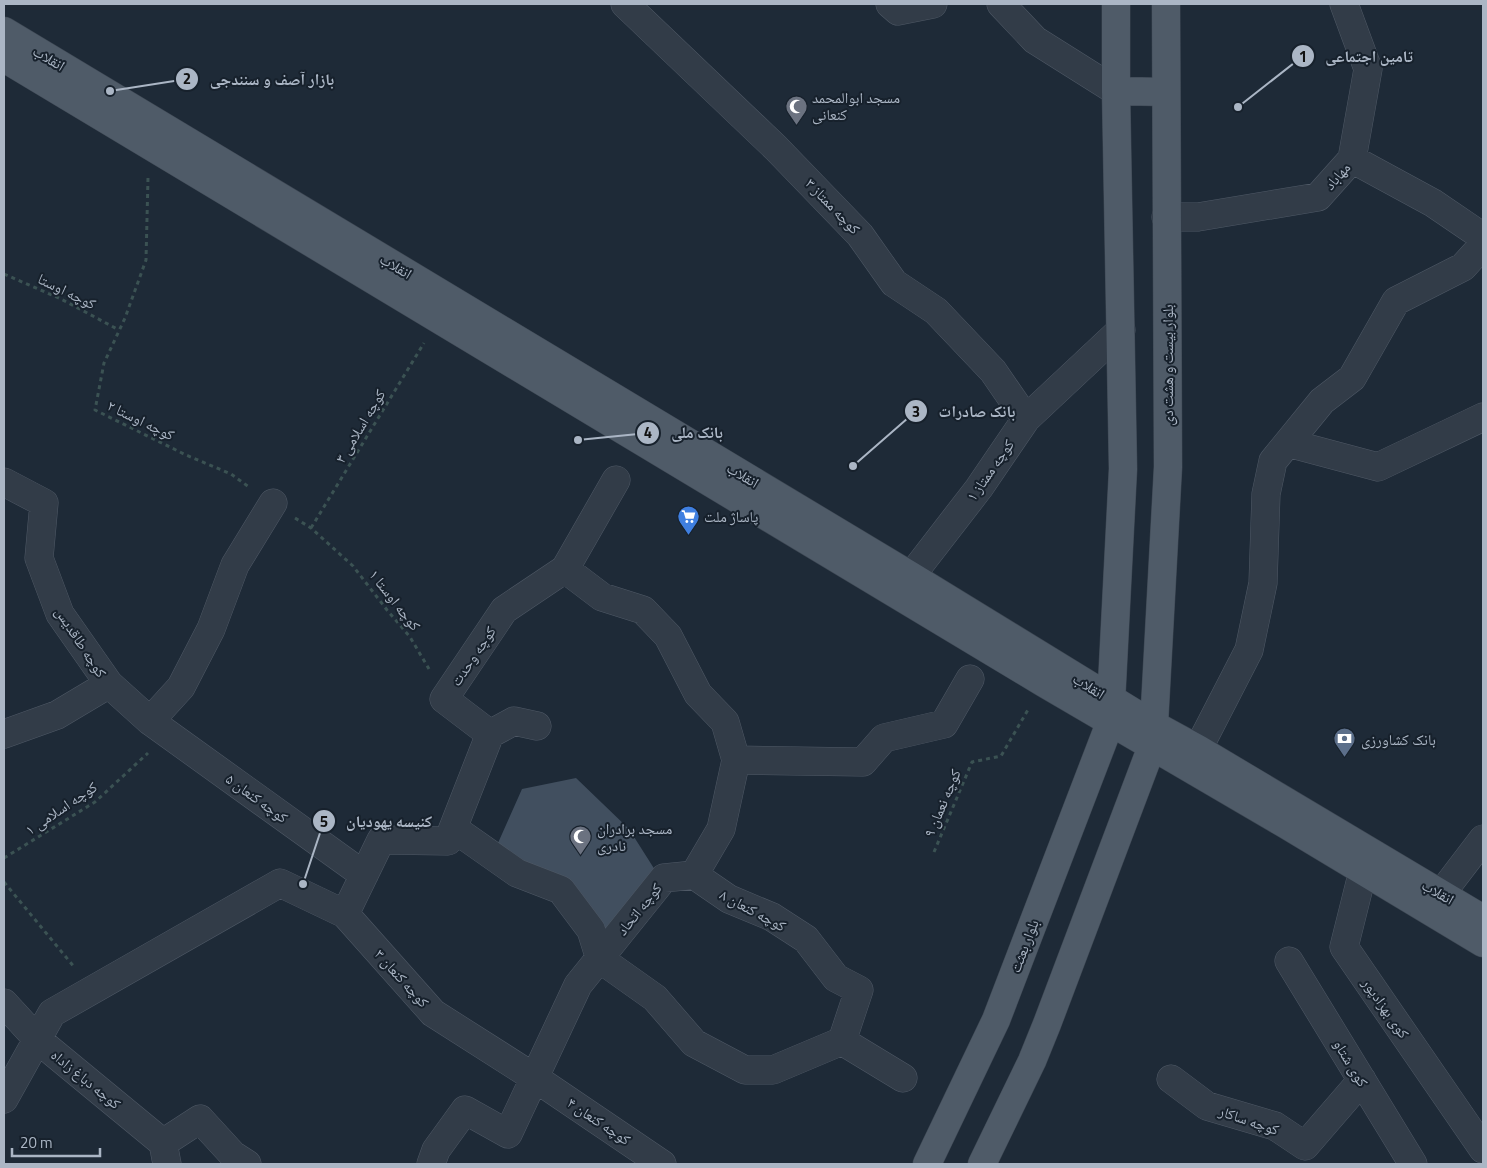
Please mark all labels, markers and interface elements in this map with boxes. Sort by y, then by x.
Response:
street label: انقلاب [28,39,70,77]
callout: تامین اجتماعی [1291,41,1423,72]
text: تامین اجتماعی [1325,44,1414,68]
text: 1 [1299,45,1307,68]
callout: بازار آصف و سنندجی [175,64,344,95]
text: 2 [183,67,191,90]
text: بازار آصف و سنندجی [210,67,334,91]
place label: مسجد ابوالمحمد کنعانی [812,86,900,126]
mosque icon: مسجد ابوالمحمد کنعانی [784,94,808,125]
street label: مهاباد [1318,157,1356,195]
street label: کوچه ممتاز ۳ [800,172,866,240]
street label: انقلاب [375,247,417,285]
street label: کوچه اوستا [34,267,100,315]
street label: بلوار بیست و هشت دی [1156,304,1179,426]
street label: کوچه اسلامی ۳ [329,385,391,467]
street label: کوچه اوستا ۲ [103,394,179,446]
callout: بانک صادرات [904,396,1026,427]
text: بانک صادرات [939,399,1015,423]
text: 3 [912,400,920,423]
callout: بانک ملی [636,417,733,448]
text: بانک ملی [671,420,723,444]
text: 4 [644,421,652,444]
street label: کوچه ممتاز ۱ [960,434,1020,506]
street label: انقلاب [722,456,764,494]
supermarket icon: پاساژ ملت [676,504,700,535]
place label: پاساژ ملت [704,505,758,528]
street label: کوچه اوستا ۱ [364,564,426,636]
street label: کوچه طاقدیس [49,602,113,682]
street label: کوچه وحدت [444,621,502,691]
street label: انقلاب [1068,667,1110,705]
bank icon: بانک کشاورزی [1333,727,1357,758]
place label: بانک کشاورزی [1361,728,1436,751]
street label: کوچه نعمان ۹ [917,765,967,841]
street label: کوچه کنعان ۵ [221,767,293,829]
street label: کوچه اسلامی ۱ [20,775,102,841]
callout: کنیسه یهودیان [311,806,442,837]
text: کنیسه یهودیان [346,809,432,833]
text: 5 [320,810,328,833]
place label: مسجد برادران نادری [597,817,672,857]
mosque icon: مسجد برادران نادری [569,825,593,856]
street label: انقلاب [1417,873,1459,911]
street label: کوچه اتحاد [611,878,667,940]
street label: کوچه کنعان ۸ [716,883,790,937]
street label: بلوار بعثت [1003,916,1045,976]
street label: کوچه کنعان ۳ [369,943,435,1013]
street label: کوی بهزادپور [1356,972,1415,1043]
street label: کوی شتاو [1328,1035,1374,1091]
street label: کوچه دباغ زاداه [46,1043,126,1115]
street label: کوچه کنعان ۴ [563,1091,635,1151]
street label: کوچه ساکار [1215,1099,1282,1141]
scale bar [12,1126,100,1158]
text: 20 m [20,1131,53,1154]

